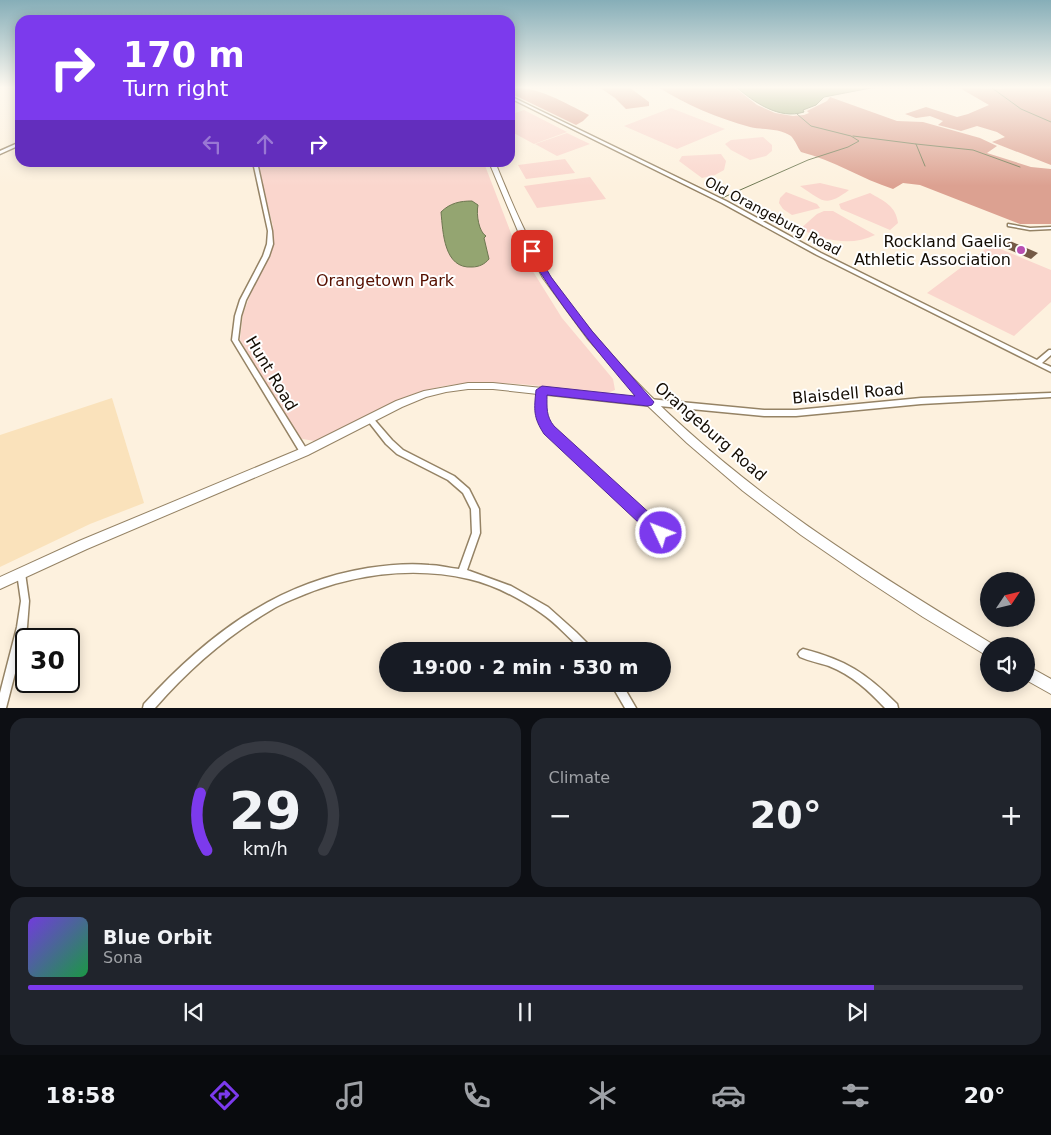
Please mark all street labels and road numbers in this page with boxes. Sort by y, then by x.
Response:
street label: Old Orangeburg Road [702,173,844,259]
street label: Hunt Road [242,332,301,414]
street label: Orangeburg Road [651,378,770,485]
street label: Blaisdell Road [791,379,905,408]

